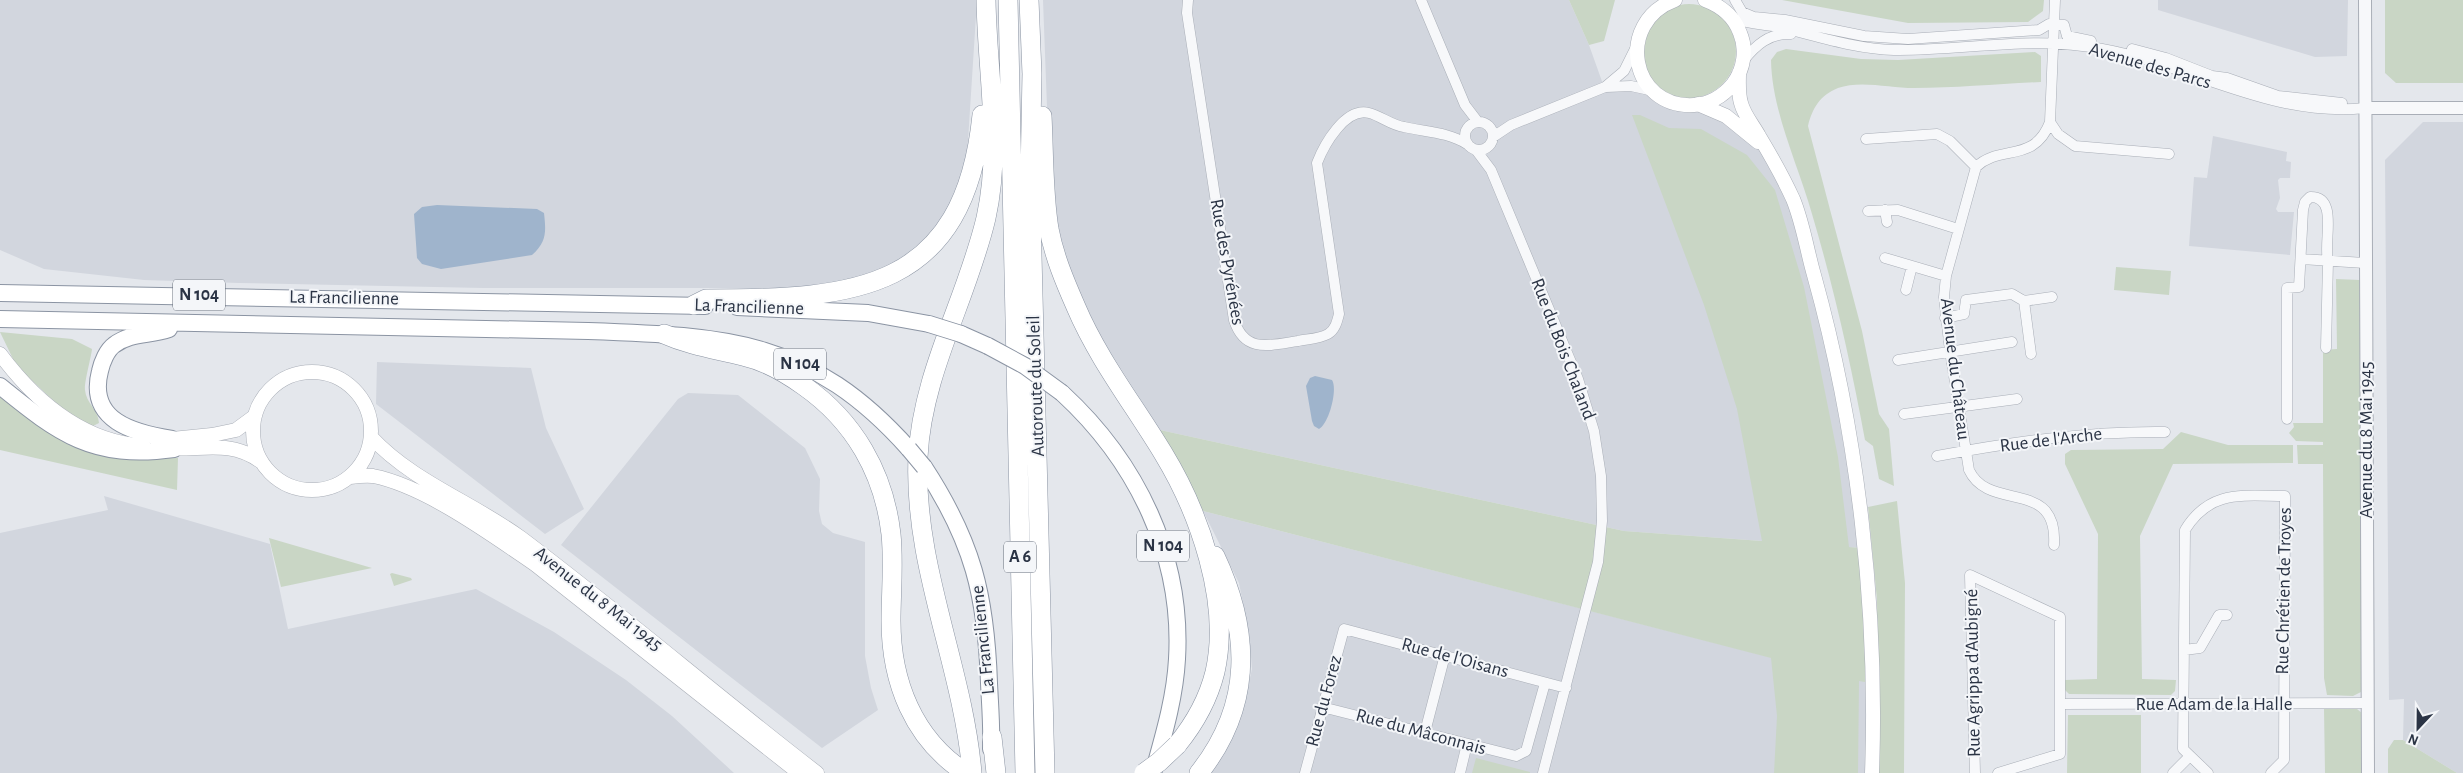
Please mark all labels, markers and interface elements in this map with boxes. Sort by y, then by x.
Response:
street label: Avenue des Parcs [2087,40,2213,92]
street label: Rue des Pyrénées [1207,197,1247,327]
street label: Rue du Bois Chaland [1527,276,1599,423]
road number: N 104 [173,280,225,310]
street label: La Francilienne [289,288,399,308]
street label: La Francilienne [694,296,804,318]
street label: Avenue du Château [1937,297,1973,441]
street label: Autoroute du Soleil [1024,315,1048,457]
road number: N 104 [774,348,826,379]
street label: Avenue du 8 Mai 1945 [2357,361,2376,519]
street label: Rue de l'Arche [1999,424,2103,456]
street label: Rue Chrétien de Troyes [2273,507,2295,675]
road number: N 104 [1137,530,1189,562]
road number: A 6 [1004,542,1036,572]
street label: Avenue du 8 Mai 1945 [530,543,666,655]
street label: La Francilienne [968,584,998,696]
street label: Rue Agrippa d'Aubigné [1962,589,1984,757]
street label: Rue de l'Oisans [1399,635,1511,681]
street label: Rue du Forez [1303,653,1345,749]
street label: Rue Adam de la Halle [2135,695,2293,714]
north arrow [2393,703,2443,753]
street label: Rue du Mâconnais [1354,705,1488,759]
text: N [2406,731,2421,747]

